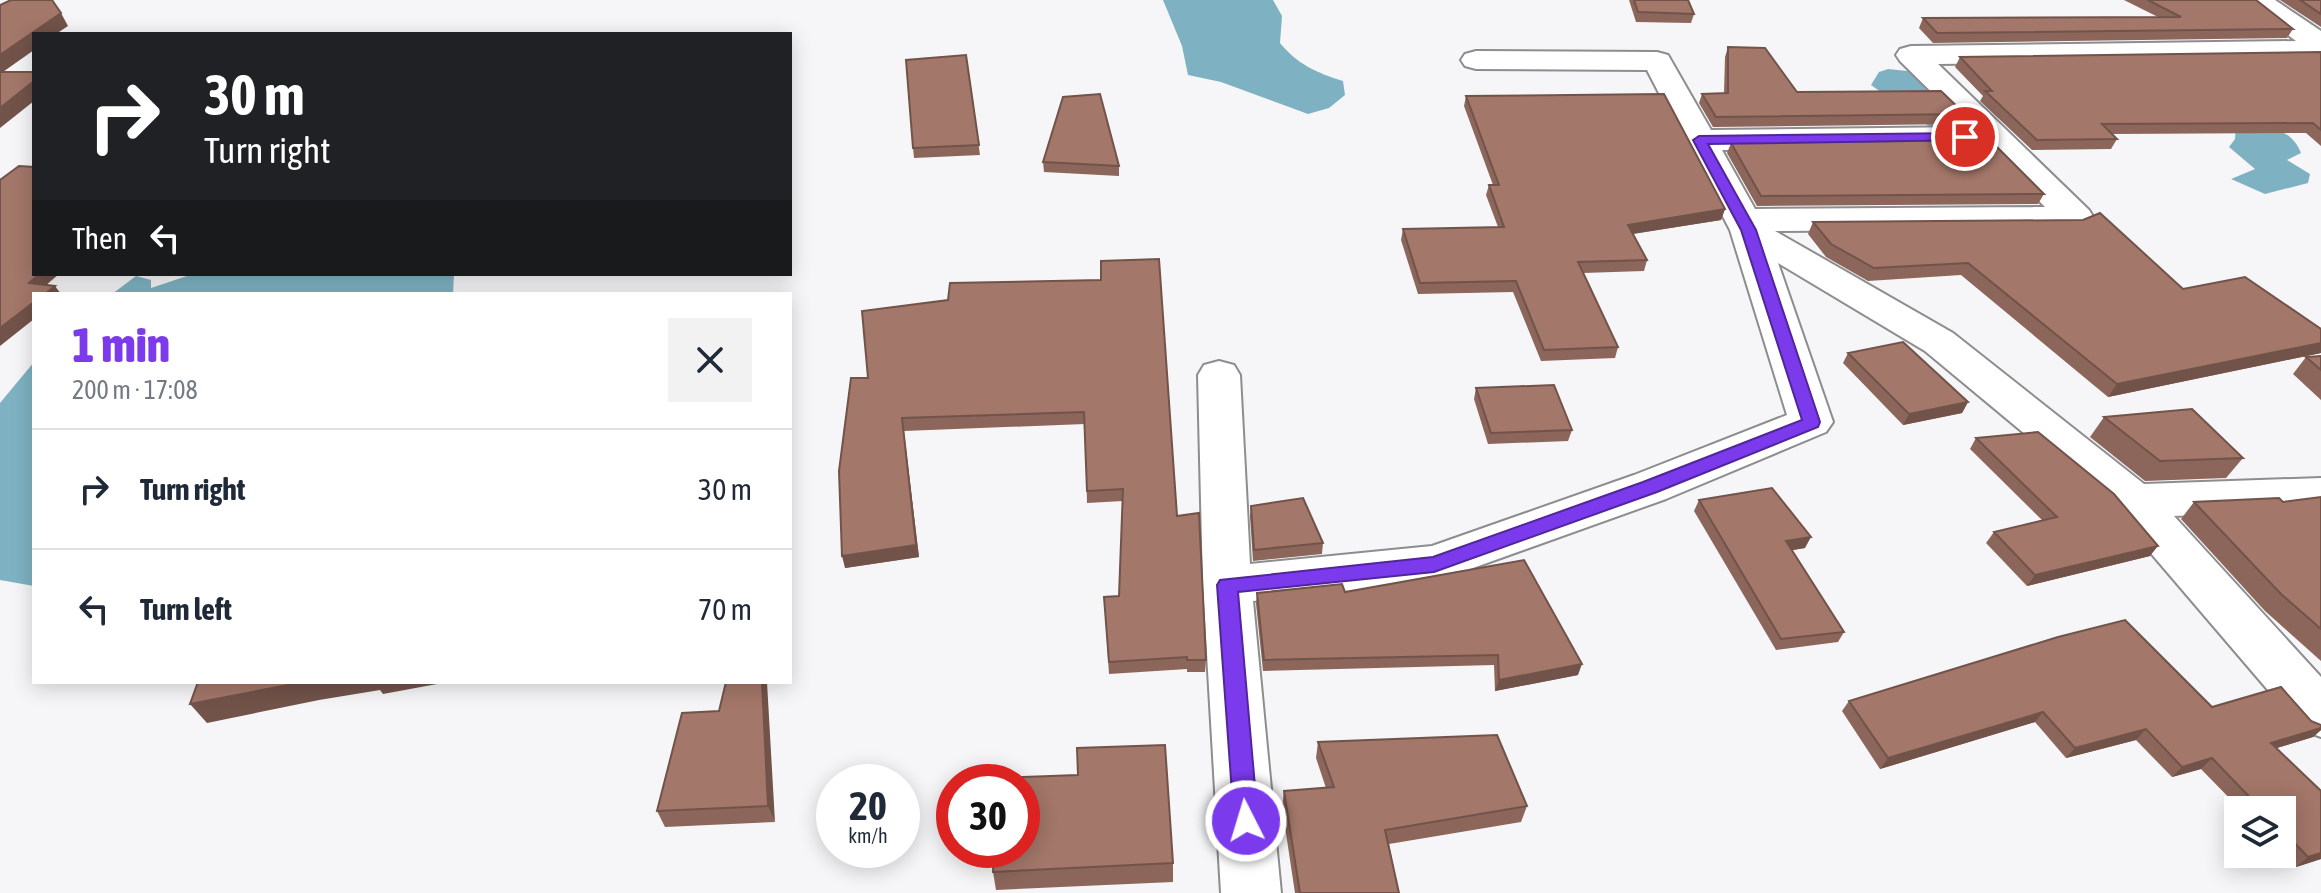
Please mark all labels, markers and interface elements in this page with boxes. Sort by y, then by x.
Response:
text: 30 m [204,63,305,127]
icon: right [72,64,176,168]
pin [1931,103,1999,171]
icon: arrive [1943,115,1987,159]
text: Turn right [204,129,331,171]
icon: left [143,216,187,260]
text: Then [72,221,127,255]
text: 1 min [72,317,170,372]
button: close [668,318,752,402]
text: 200 m · 17:08 [72,375,198,405]
icon: right [72,467,116,511]
text: Turn right [140,472,246,506]
text: 30 m [698,472,752,506]
icon: left [72,587,116,631]
text: Turn left [140,592,232,626]
text: 70 m [698,592,752,626]
speed limit sign: 30 [936,764,1040,868]
position arrow [1204,779,1288,863]
text: 20 [849,783,887,828]
map controls [2224,796,2296,868]
button: layers [2224,796,2296,868]
text: km/h [848,824,888,847]

